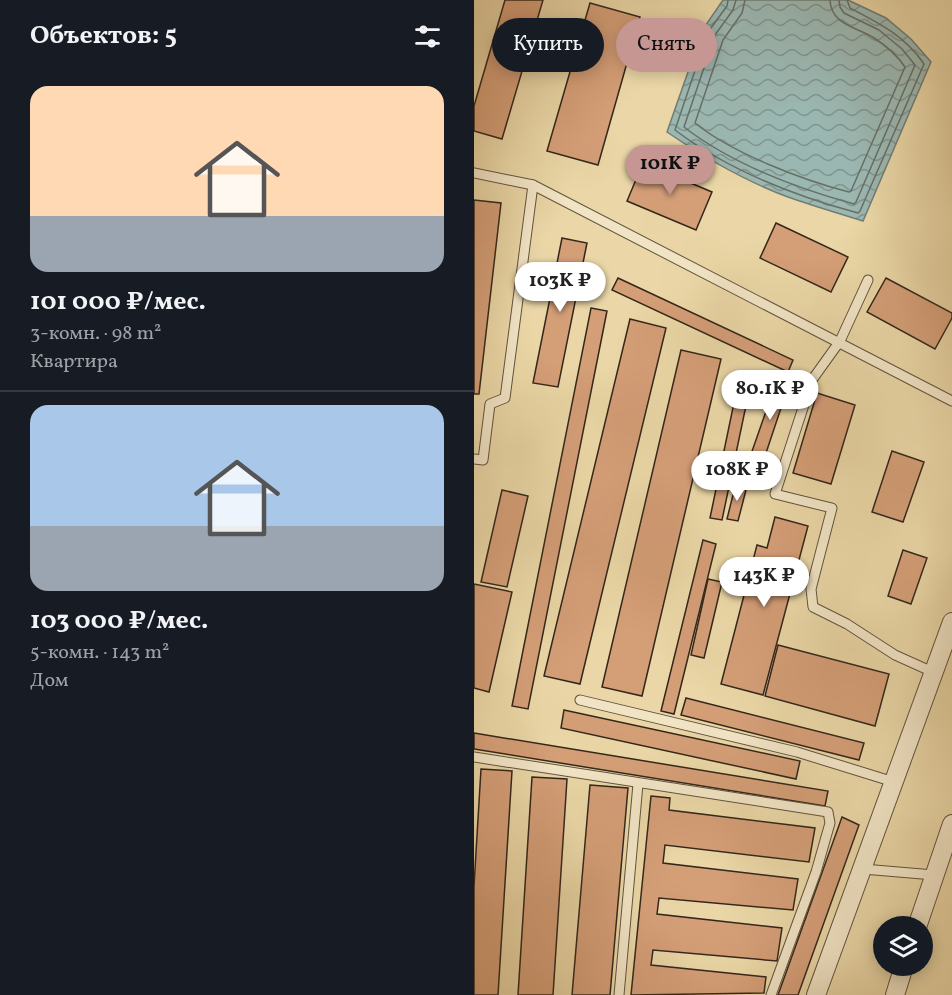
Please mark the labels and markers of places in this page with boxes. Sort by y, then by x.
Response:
pin: 101K ₽ [621,145,719,196]
pin: 103K ₽ [511,262,609,313]
pin: 80.1K ₽ [715,370,825,421]
pin: 108K ₽ [688,451,786,502]
pin: 143K ₽ [715,557,813,608]

